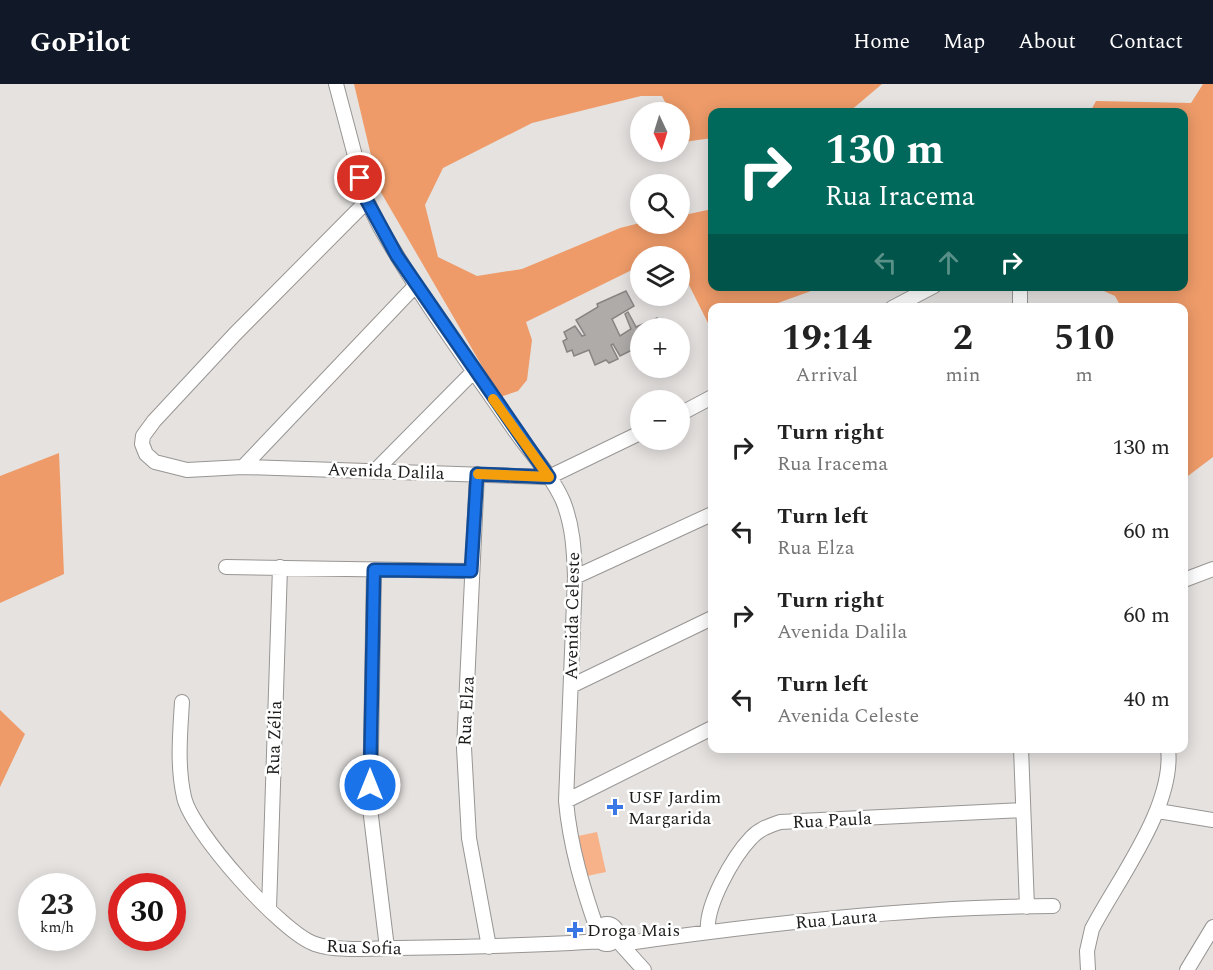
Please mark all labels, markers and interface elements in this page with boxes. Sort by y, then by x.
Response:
text: GoPilot [30,21,131,64]
text: Home [853,26,910,58]
text: Map [943,26,985,58]
text: About [1018,26,1076,58]
text: Contact [1109,26,1183,58]
north arrow [630,102,690,162]
map controls [630,102,690,450]
text: 130 m [825,119,944,182]
icon: right [726,132,804,210]
pin [334,152,385,203]
icon: arrive [343,161,376,194]
button: search [630,174,690,234]
text: Rua Iracema [825,176,975,218]
button: layers [630,246,690,306]
icon: left [869,246,902,279]
icon: ahead [932,246,965,279]
icon: right [995,246,1028,279]
text: 19:14 [781,311,872,366]
text: 2 [953,311,973,366]
text: 510 [1054,311,1114,366]
button: + [630,318,690,378]
text: Arrival [796,360,858,390]
text: min [945,360,980,390]
text: m [1076,360,1093,390]
button: − [630,390,690,450]
text: Turn right [777,416,884,449]
icon: right [726,431,759,464]
text: 130 m [1113,431,1170,464]
text: Rua Iracema [777,449,888,479]
street label: Avenida Dalila [327,456,445,487]
text: Turn left [777,500,869,533]
icon: left [726,515,759,548]
text: 60 m [1124,515,1170,548]
text: Rua Elza [777,533,855,563]
street label: Avenida Celeste [558,552,587,680]
text: Turn right [777,584,884,617]
icon: right [726,599,759,632]
text: 60 m [1124,599,1170,632]
text: Avenida Dalila [777,617,907,647]
text: Turn left [777,668,869,701]
street label: Rua Elza [451,675,482,747]
icon: left [726,683,759,716]
text: 40 m [1124,683,1170,716]
street label: Rua Zélia [260,700,289,776]
text: Avenida Celeste [777,701,919,731]
position arrow [338,753,402,817]
place label: USF Jardim Margarida [628,784,721,832]
marker: USF Jardim Margarida [606,798,624,816]
street label: Rua Paula [792,805,873,836]
speed limit sign: 30 [108,873,186,951]
text: 23 [40,882,74,928]
street label: Rua Laura [794,902,878,937]
text: km/h [40,916,74,939]
place label: Droga Mais [587,917,680,944]
marker: Droga Mais [568,923,582,937]
street label: Rua Sofia [326,933,402,962]

